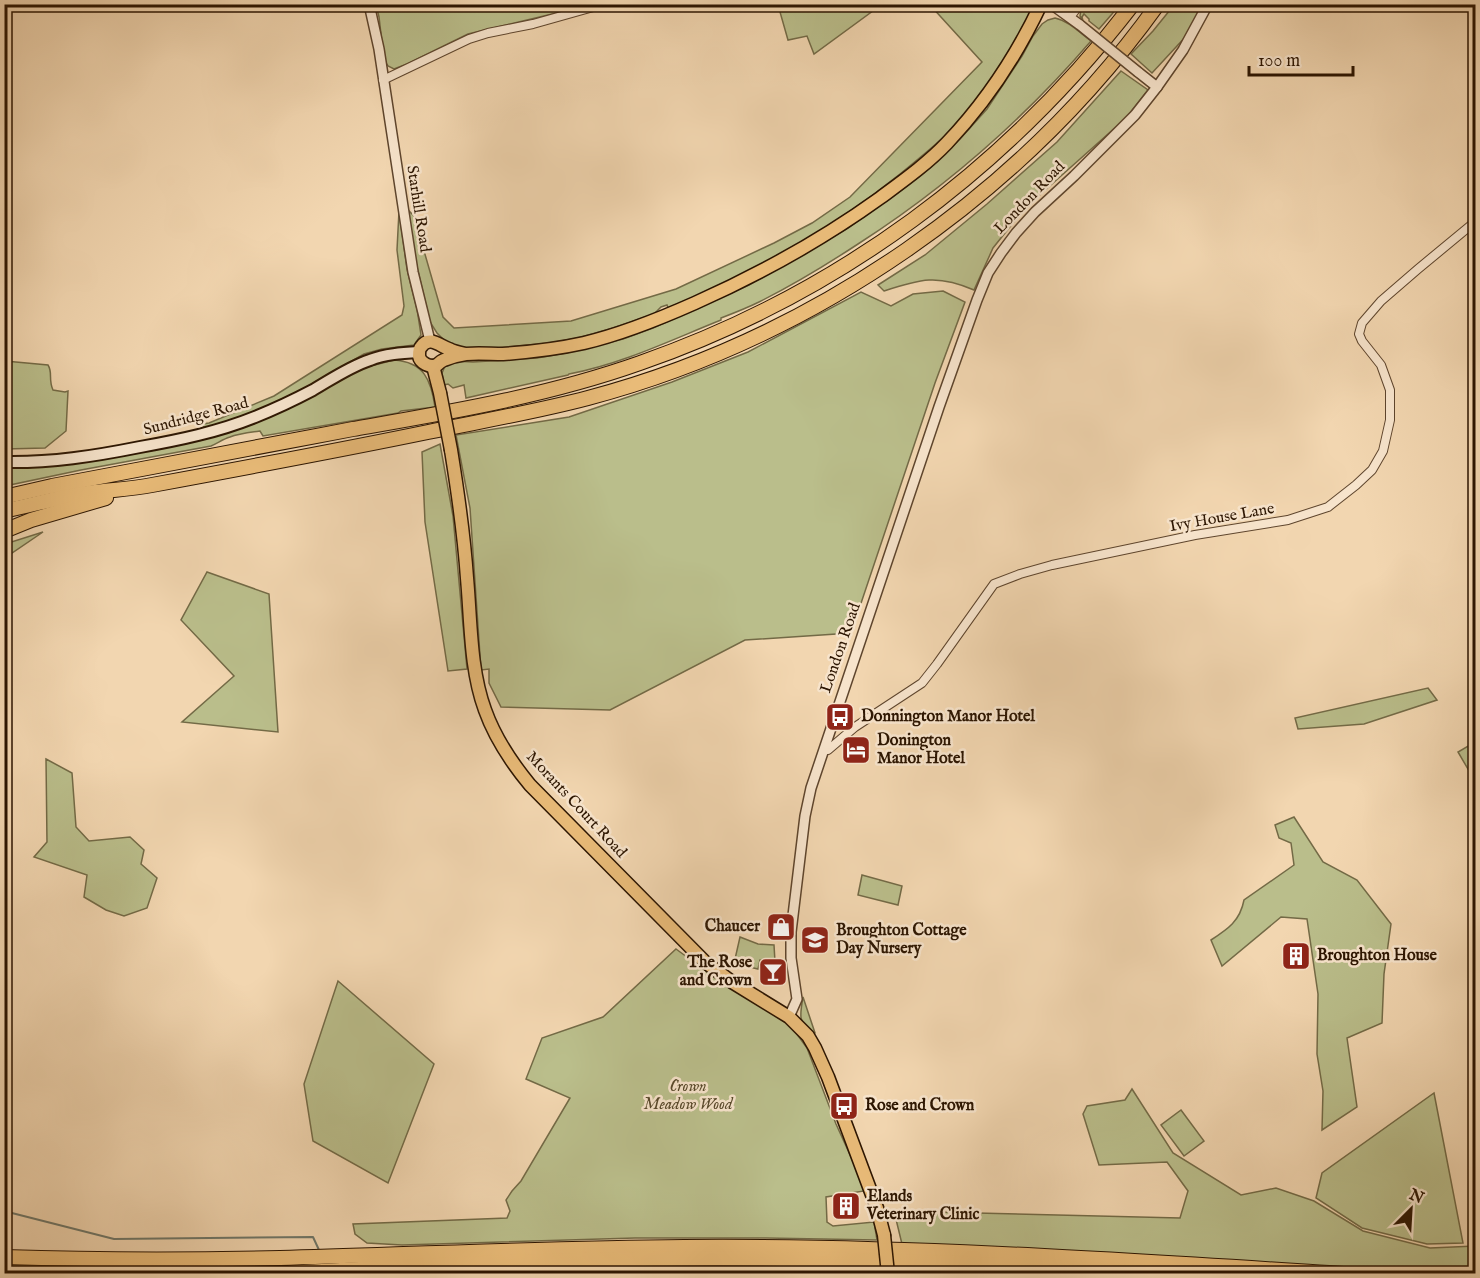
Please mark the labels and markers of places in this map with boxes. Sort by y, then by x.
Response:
bus stop icon: Donnington Manor Hotel [824,701,856,733]
place label: Donnington Manor Hotel [861,707,1035,727]
place label: Donington Manor Hotel [877,731,965,769]
hotel icon: Donington Manor Hotel [840,734,872,766]
shop icon: Chaucer [765,911,797,943]
place label: Chaucer [705,917,760,937]
place label: Broughton Cottage Day Nursery [836,921,967,959]
school or university icon: Broughton Cottage Day Nursery [799,924,831,956]
building icon: Broughton House [1280,940,1312,972]
place label: Broughton House [1317,946,1437,966]
place label: The Rose and Crown [680,953,753,991]
bar icon: The Rose and Crown [757,956,789,988]
bus stop icon: Rose and Crown [828,1090,860,1122]
place label: Rose and Crown [865,1096,975,1116]
place label: Elands Veterinary Clinic [866,1187,980,1225]
building icon: Elands Veterinary Clinic [830,1190,862,1222]

